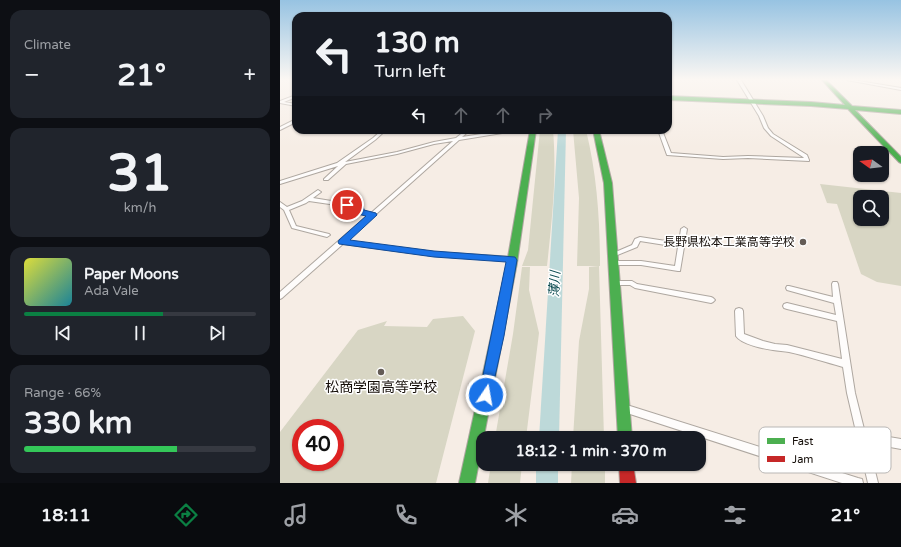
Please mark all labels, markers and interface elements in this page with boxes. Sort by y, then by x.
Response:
text: 130 m [374,26,460,60]
icon: left [308,28,360,80]
text: Climate [24,37,71,53]
text: 21° [117,57,166,94]
text: Turn left [374,60,446,82]
text: − [24,62,40,88]
text: + [244,62,256,88]
icon: left [408,104,430,126]
icon: ahead [450,104,472,126]
icon: ahead [492,104,514,126]
icon: right [534,104,556,126]
text: 31 [107,142,173,205]
north arrow [853,146,889,182]
map controls [853,146,889,226]
pin [330,188,364,222]
button: search [853,190,889,226]
icon: arrive [336,194,358,216]
text: km/h [124,200,156,216]
place label: 長野県松本工業高等学校 [663,235,795,249]
marker: 長野県松本工業高等学校 [798,237,808,247]
text: Paper Moons [84,265,179,283]
water label: 薄川 [546,269,564,297]
text: Ada Vale [84,283,139,299]
icon: previous [52,322,74,344]
icon: pause [129,322,151,344]
icon: next [206,322,228,344]
marker: 松商学園高等学校 [376,367,386,377]
position arrow [465,374,507,416]
place label: 松商学園高等学校 [325,379,437,396]
text: Range · 66% [24,385,101,401]
text: 330 km [24,405,132,442]
speed limit sign: 40 [292,419,344,471]
legend [759,427,891,473]
text: Fast [792,435,813,448]
text: 18:12 · 1 min · 370 m [516,442,666,460]
text: Jam [792,453,813,466]
icon: directions [172,501,200,529]
icon: music [282,501,310,529]
icon: phone [392,501,420,529]
icon: climate [502,501,530,529]
icon: car [611,501,639,529]
icon: filters [721,501,749,529]
text: 18:11 [41,504,91,526]
text: 21° [831,504,860,526]

